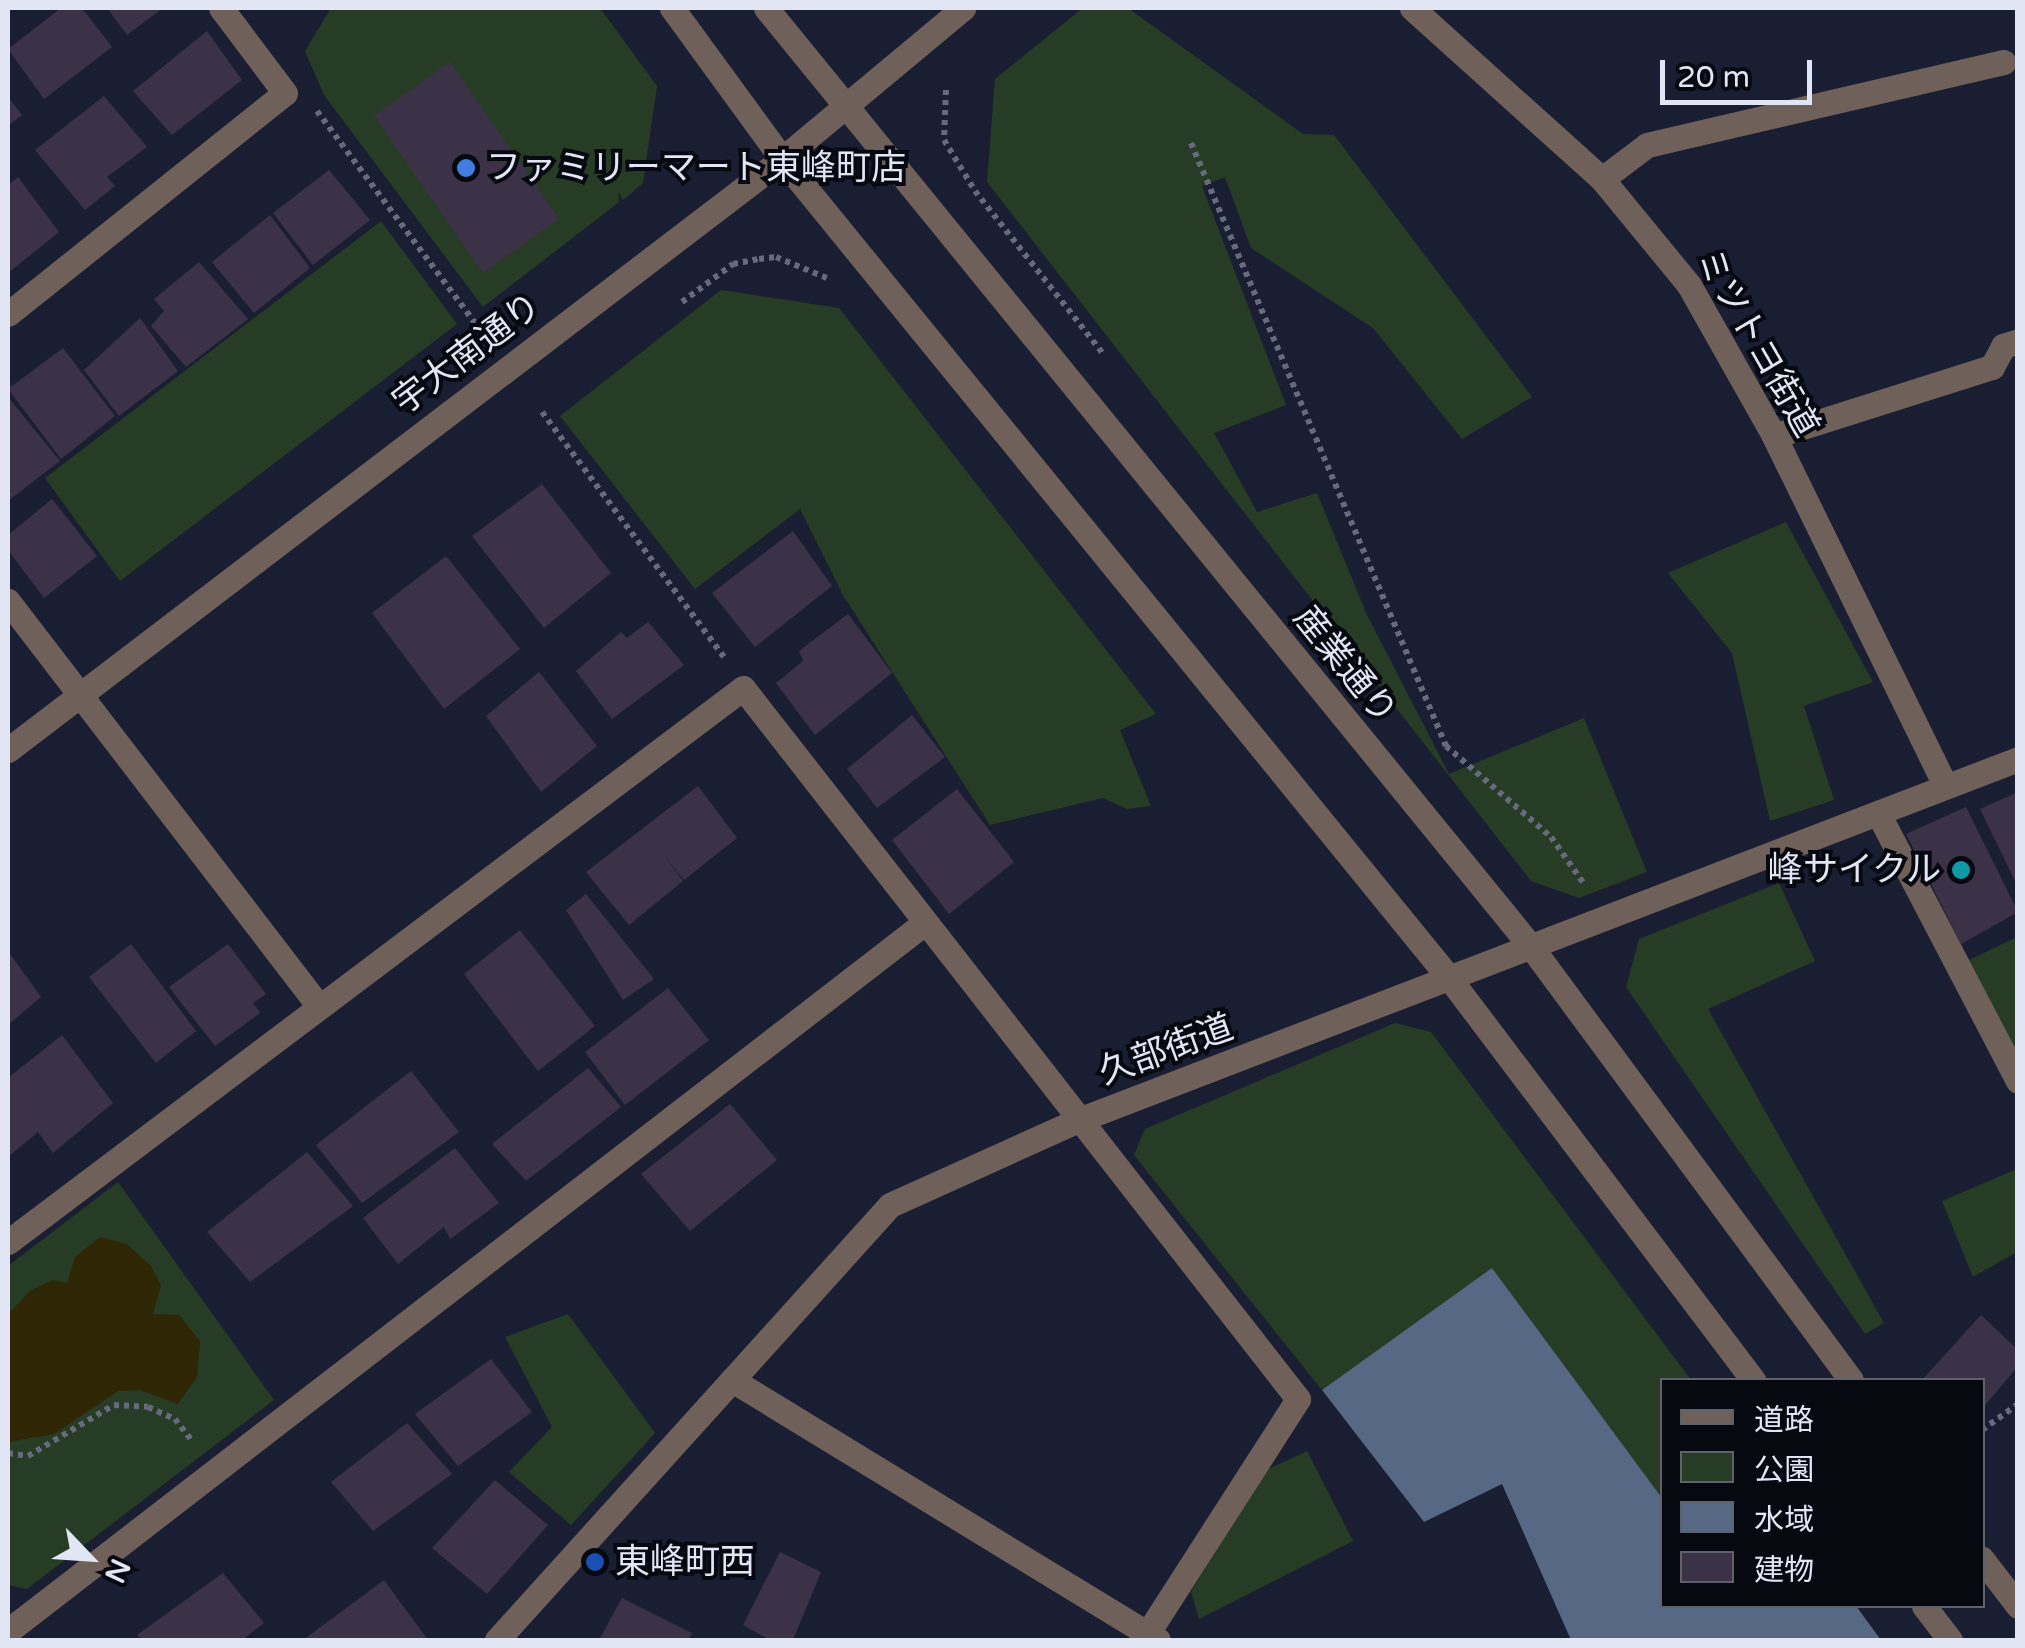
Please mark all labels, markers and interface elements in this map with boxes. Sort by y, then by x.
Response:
scale bar [1665,40,1818,102]
text: 20 m [1677,59,1750,96]
place label: ファミリーマート東峰町店 [486,147,906,189]
marker: ファミリーマート東峰町店 [455,157,477,179]
street label: ミツトヨ街道 [1686,242,1828,444]
street label: 宇大南通り [384,285,550,423]
street label: 産業通り [1285,597,1405,733]
place label: 峰サイクル [1766,849,1941,891]
marker: 峰サイクル [1950,859,1972,881]
street label: 久部街道 [1093,1006,1239,1094]
legend [1660,1378,1985,1608]
text: 道路 [1754,1402,1814,1439]
text: 公園 [1754,1452,1814,1489]
text: 水域 [1754,1502,1814,1539]
north arrow [40,1508,140,1608]
place label: 東峰町西 [615,1541,755,1583]
marker: 東峰町西 [584,1551,606,1573]
text: 建物 [1754,1552,1814,1589]
text: N [97,1553,137,1588]

